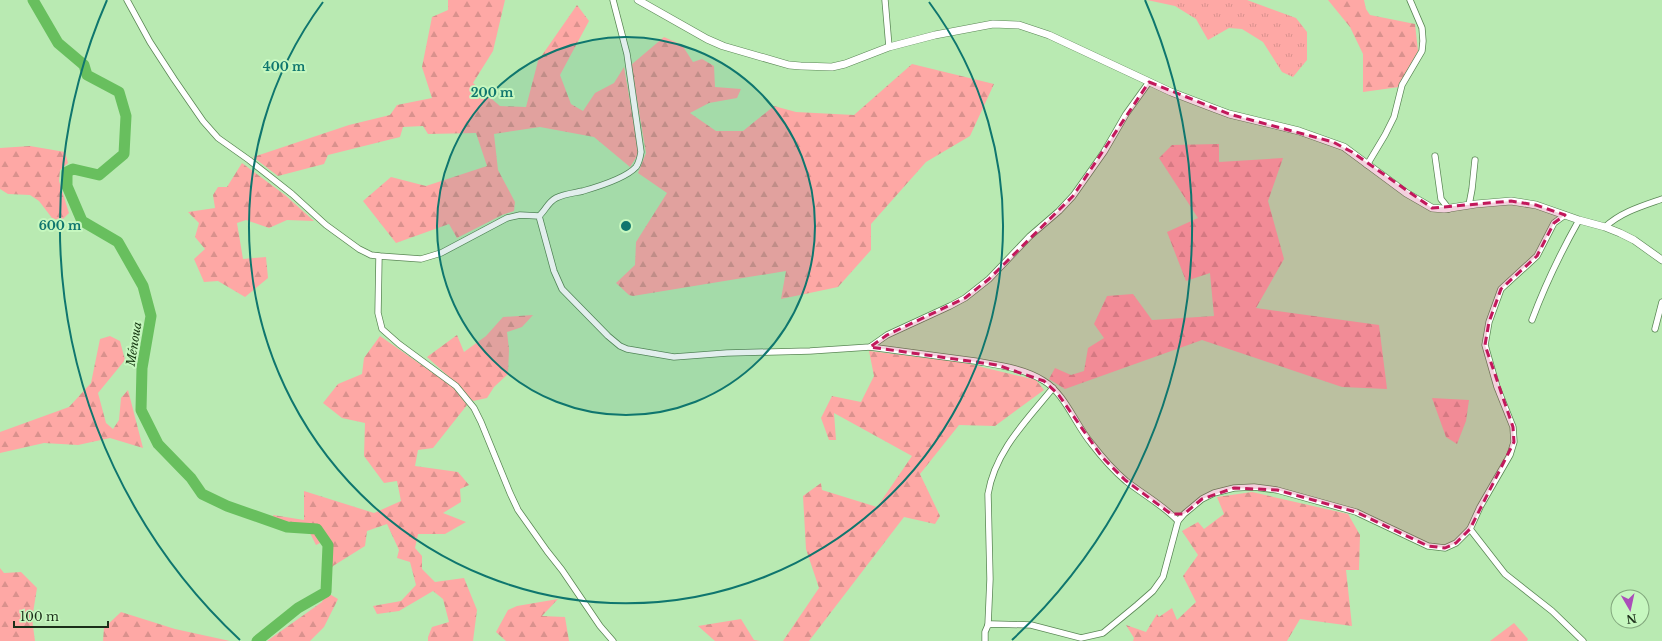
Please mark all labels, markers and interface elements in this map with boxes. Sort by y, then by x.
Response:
text: 400 m [263,59,306,74]
text: 200 m [471,85,514,100]
text: 600 m [39,218,82,233]
centre of rings [619,219,633,233]
water label: Ménoua [122,320,144,368]
north arrow [1610,589,1650,629]
scale bar [14,603,108,629]
text: 100 m [20,609,59,624]
text: N [1625,611,1638,627]

